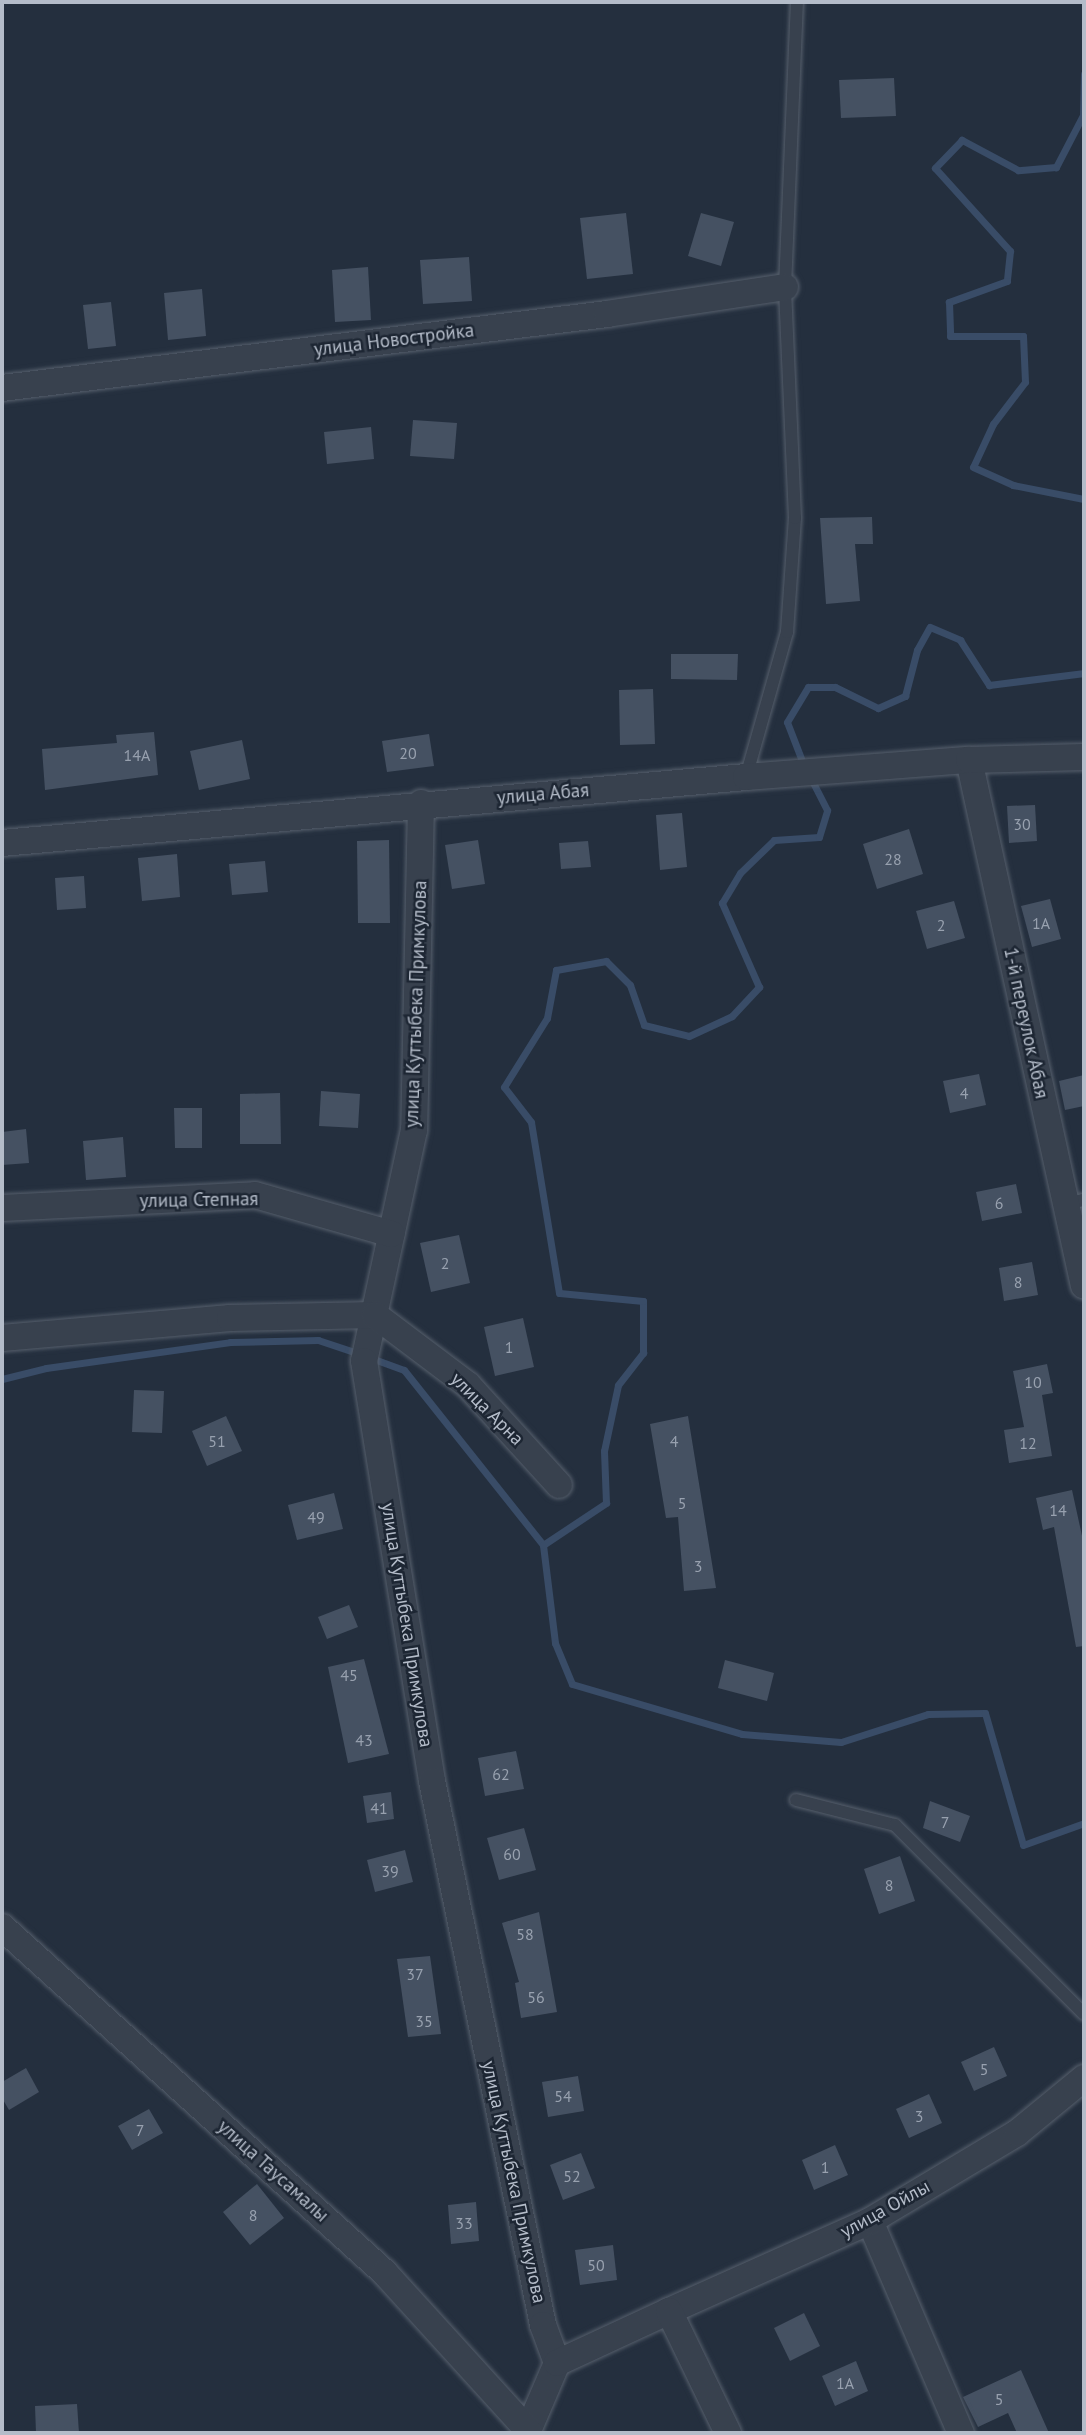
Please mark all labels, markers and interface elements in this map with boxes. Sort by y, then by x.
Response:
street label: улица Новостройка [313,319,475,361]
house number: 20 [399,743,417,763]
house number: 14А [124,745,150,765]
street label: улица Абая [496,779,590,809]
house number: 30 [1013,814,1031,834]
house number: 28 [884,849,902,869]
street label: улица Куттыбека Примкулова [400,880,432,1128]
house number: 1А [1032,913,1050,933]
house number: 2 [937,915,945,935]
street label: 1-й переулок Абая [999,945,1053,1101]
house number: 4 [960,1083,968,1103]
street label: улица Степная [139,1188,259,1212]
house number: 6 [995,1193,1003,1213]
house number: 2 [441,1253,449,1273]
house number: 8 [1014,1272,1022,1292]
house number: 1 [505,1337,513,1357]
street label: улица Арна [446,1368,528,1450]
house number: 10 [1024,1372,1042,1392]
house number: 51 [208,1431,226,1451]
house number: 4 [670,1431,678,1451]
house number: 12 [1019,1433,1037,1453]
house number: 5 [678,1493,686,1513]
house number: 14 [1049,1500,1067,1520]
street label: улица Куттыбека Примкулова [376,1501,438,1749]
house number: 49 [307,1507,325,1527]
house number: 3 [694,1556,702,1576]
house number: 45 [340,1665,358,1685]
house number: 43 [355,1730,373,1750]
house number: 62 [492,1764,510,1784]
house number: 41 [370,1798,388,1818]
house number: 7 [941,1812,949,1832]
house number: 60 [503,1844,521,1864]
house number: 39 [381,1861,399,1881]
house number: 8 [885,1875,893,1895]
house number: 58 [516,1924,534,1944]
house number: 37 [406,1964,424,1984]
house number: 56 [527,1987,545,2007]
house number: 35 [415,2011,433,2031]
street label: улица Куттыбека Примкулова [477,2059,551,2305]
house number: 5 [980,2059,988,2079]
house number: 54 [554,2086,572,2106]
house number: 3 [915,2106,923,2126]
street label: улица Таусамалы [213,2115,333,2227]
house number: 7 [136,2120,144,2140]
house number: 1 [821,2157,829,2177]
house number: 52 [563,2166,581,2186]
street label: улица Ойлы [836,2175,934,2243]
house number: 8 [249,2205,257,2225]
house number: 33 [455,2213,473,2233]
house number: 50 [587,2255,605,2275]
house number: 1А [836,2373,854,2393]
house number: 5 [995,2389,1003,2409]

